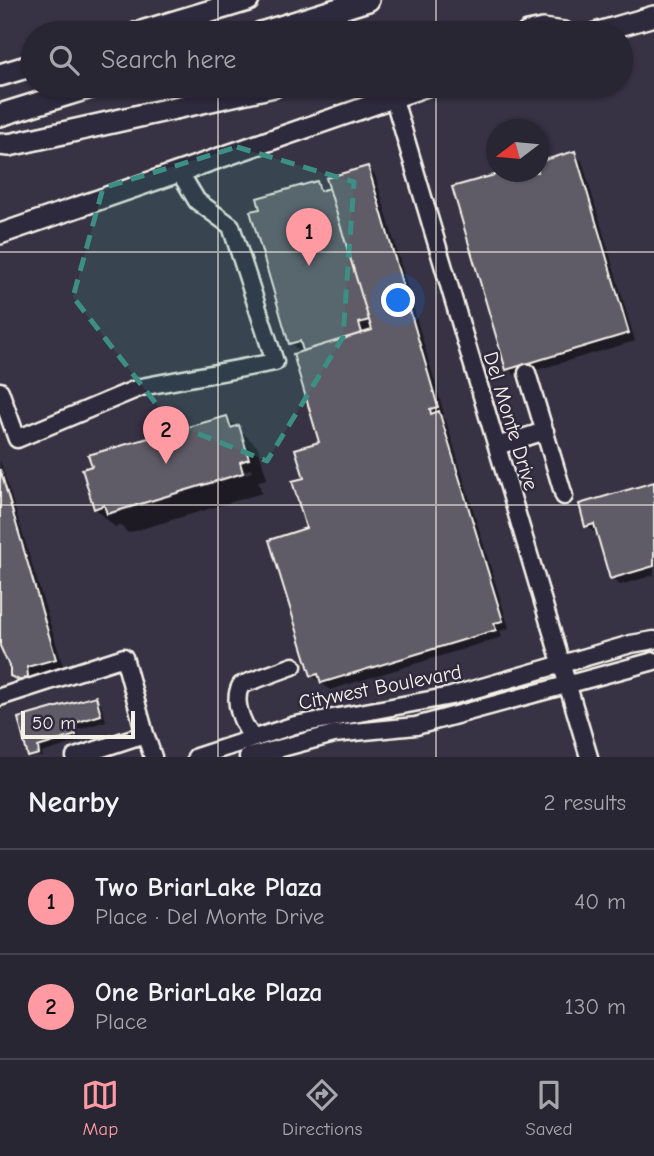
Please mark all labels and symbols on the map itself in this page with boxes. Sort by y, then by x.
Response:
north arrow [486,119,549,182]
pin: 1 [286,208,332,266]
your location [381,283,415,317]
street label: Del Monte Drive [479,349,543,493]
pin: 2 [143,406,189,464]
street label: Citywest Boulevard [296,659,464,715]
scale bar [21,708,135,740]

